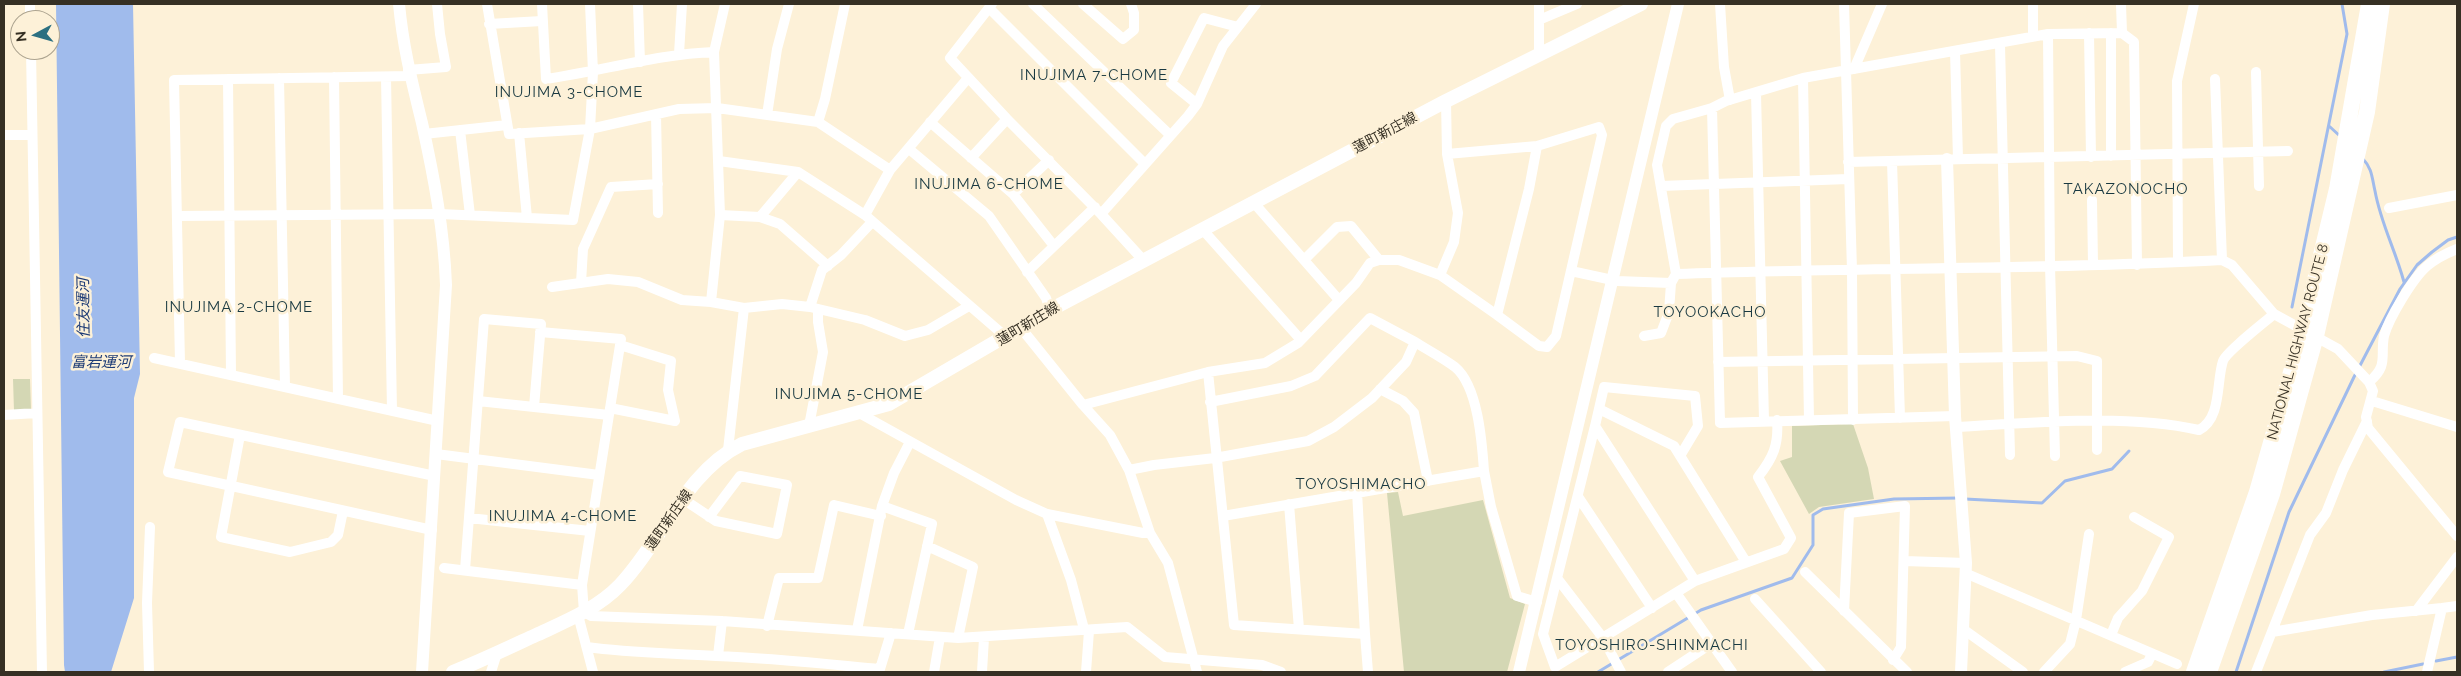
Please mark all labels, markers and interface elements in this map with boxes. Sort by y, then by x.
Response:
north arrow [10,10,60,60]
text: N [13,30,30,43]
district label: INUJIMA 7-CHOME [1018,66,1170,84]
district label: INUJIMA 3-CHOME [493,83,645,101]
street label: 蓮町新庄線 [1350,109,1420,157]
district label: INUJIMA 6-CHOME [912,175,1066,193]
district label: TAKAZONOCHO [2062,180,2190,198]
street label: NATIONAL HIGHWAY ROUTE 8 [2264,242,2332,442]
water label: 住友運河 [74,278,94,338]
district label: INUJIMA 2-CHOME [163,298,315,316]
street label: 蓮町新庄線 [994,299,1062,349]
district label: TOYOOKACHO [1652,303,1768,321]
water label: 富岩運河 [71,353,131,371]
district label: INUJIMA 5-CHOME [773,385,925,403]
district label: TOYOSHIMACHO [1294,475,1428,493]
street label: 蓮町新庄線 [642,487,696,553]
district label: INUJIMA 4-CHOME [487,507,639,525]
district label: TOYOSHIRO-SHINMACHI [1553,636,1751,654]

